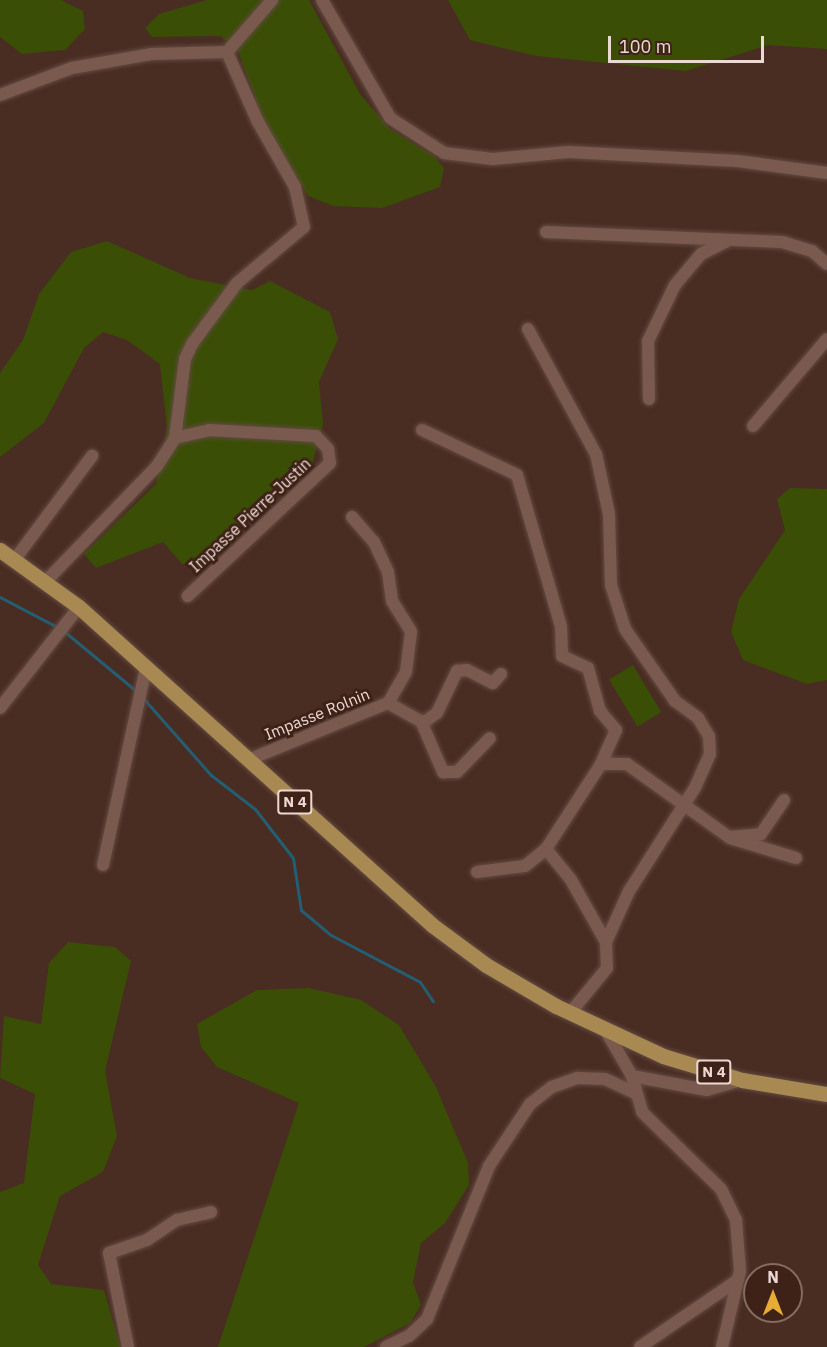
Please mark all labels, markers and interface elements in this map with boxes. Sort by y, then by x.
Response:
scale bar [611,24,767,62]
text: 100 m [619,35,671,58]
street label: Impasse Pierre-Justin [185,454,315,576]
street label: Impasse Rolnin [262,684,372,744]
road number: N 4 [277,790,313,814]
road number: N 4 [696,1060,732,1084]
north arrow [743,1263,803,1323]
text: N [767,1267,779,1287]

